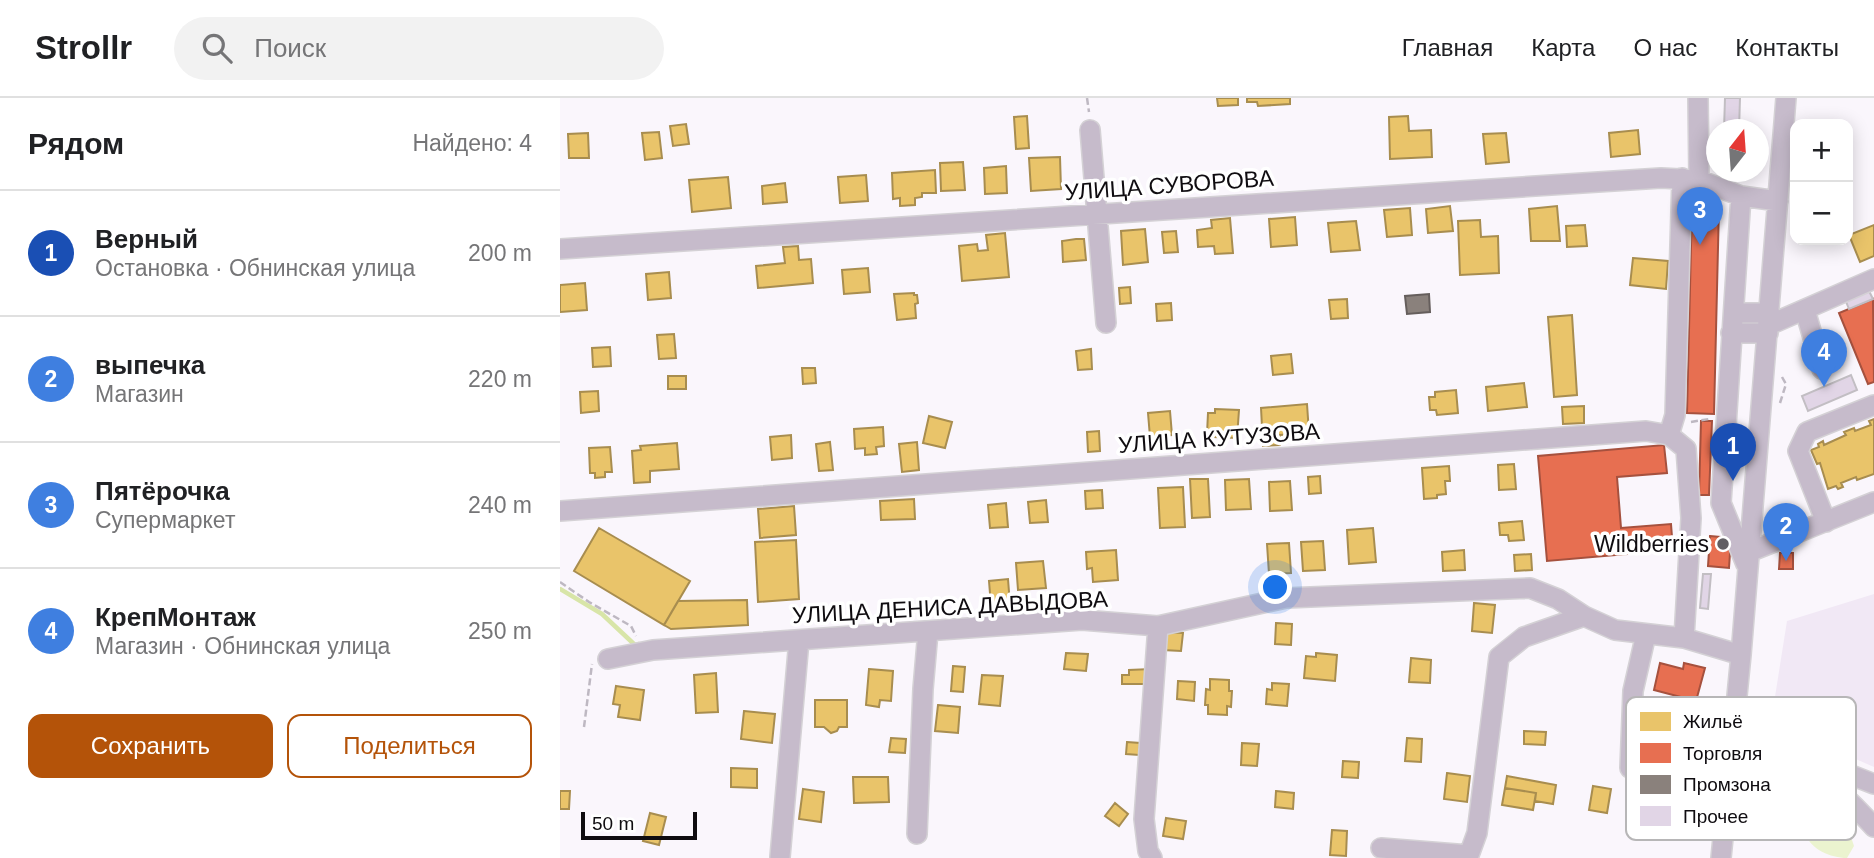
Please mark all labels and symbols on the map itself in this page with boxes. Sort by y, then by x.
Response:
north arrow [1706,119,1769,182]
street label: УЛИЦА СУВОРОВА [1063,165,1275,205]
pin: 3 [1677,187,1723,245]
pin: 4 [1801,329,1847,387]
street label: УЛИЦА КУТУЗОВА [1117,418,1321,458]
pin: 1 [1710,423,1756,481]
pin: 2 [1763,503,1809,561]
place label: Wildberries [1594,531,1709,557]
marker: Wildberries [1715,536,1731,552]
your location [1258,570,1292,604]
street label: УЛИЦА ДЕНИСА ДАВЫДОВА [791,586,1109,628]
legend [1626,697,1856,840]
text: Жильё [1683,711,1743,732]
text: Торговля [1683,743,1762,764]
text: Промзона [1683,774,1771,795]
text: Прочее [1683,806,1748,827]
scale bar [581,809,696,841]

